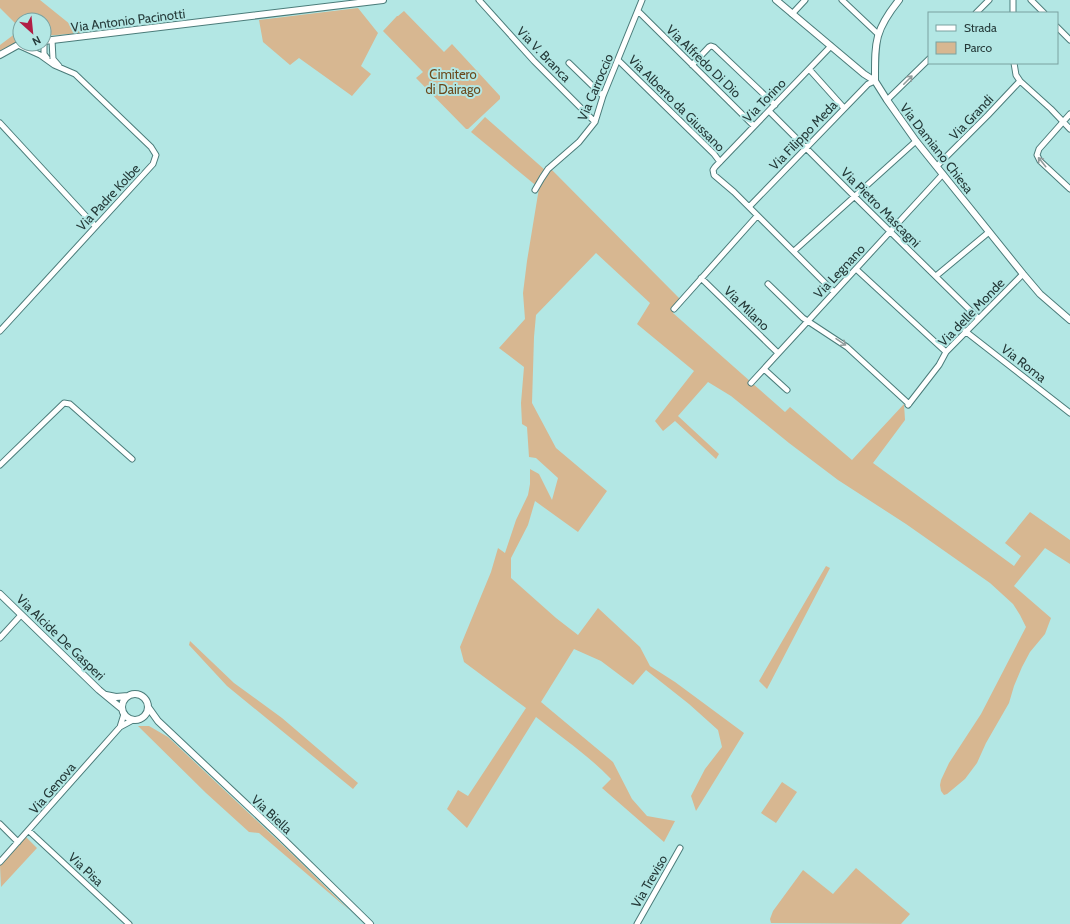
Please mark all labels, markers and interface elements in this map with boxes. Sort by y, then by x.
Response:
street label: Via Antonio Pacinotti [70,5,186,35]
north arrow [12,12,52,52]
legend [928,12,1058,64]
text: Strada [964,20,997,35]
street label: Via Alfredo Di Dio [663,21,745,101]
street label: Via V. Branca [514,23,575,86]
text: N [30,33,43,49]
text: Parco [964,40,992,55]
street label: Via Carroccio [574,51,616,123]
street label: Via Alberto da Giussano [625,51,729,155]
park label: Cimitero di Dairago [425,66,481,97]
street label: Via Torino [739,75,789,125]
one-way arrow [903,75,913,85]
street label: Via Grandi [946,91,996,143]
street label: Via Filippo Meda [766,96,841,173]
street label: Via Damiano Chiesa [897,100,978,197]
one-way arrow [1038,156,1047,167]
street label: Via Padre Kolbe [73,160,143,234]
street label: Via Pietro Mascagni [838,164,924,250]
street label: Via Legnano [810,241,868,301]
street label: Via delle Monde [934,274,1008,349]
street label: Via Milano [721,282,773,334]
one-way arrow [835,338,846,346]
street label: Via Roma [998,340,1050,386]
street label: Via Alcide De Gasperi [13,591,109,683]
street label: Via Genova [25,759,79,817]
street label: Via Biella [248,791,296,837]
street label: Via Pisa [65,849,107,890]
street label: Via Treviso [627,852,671,910]

